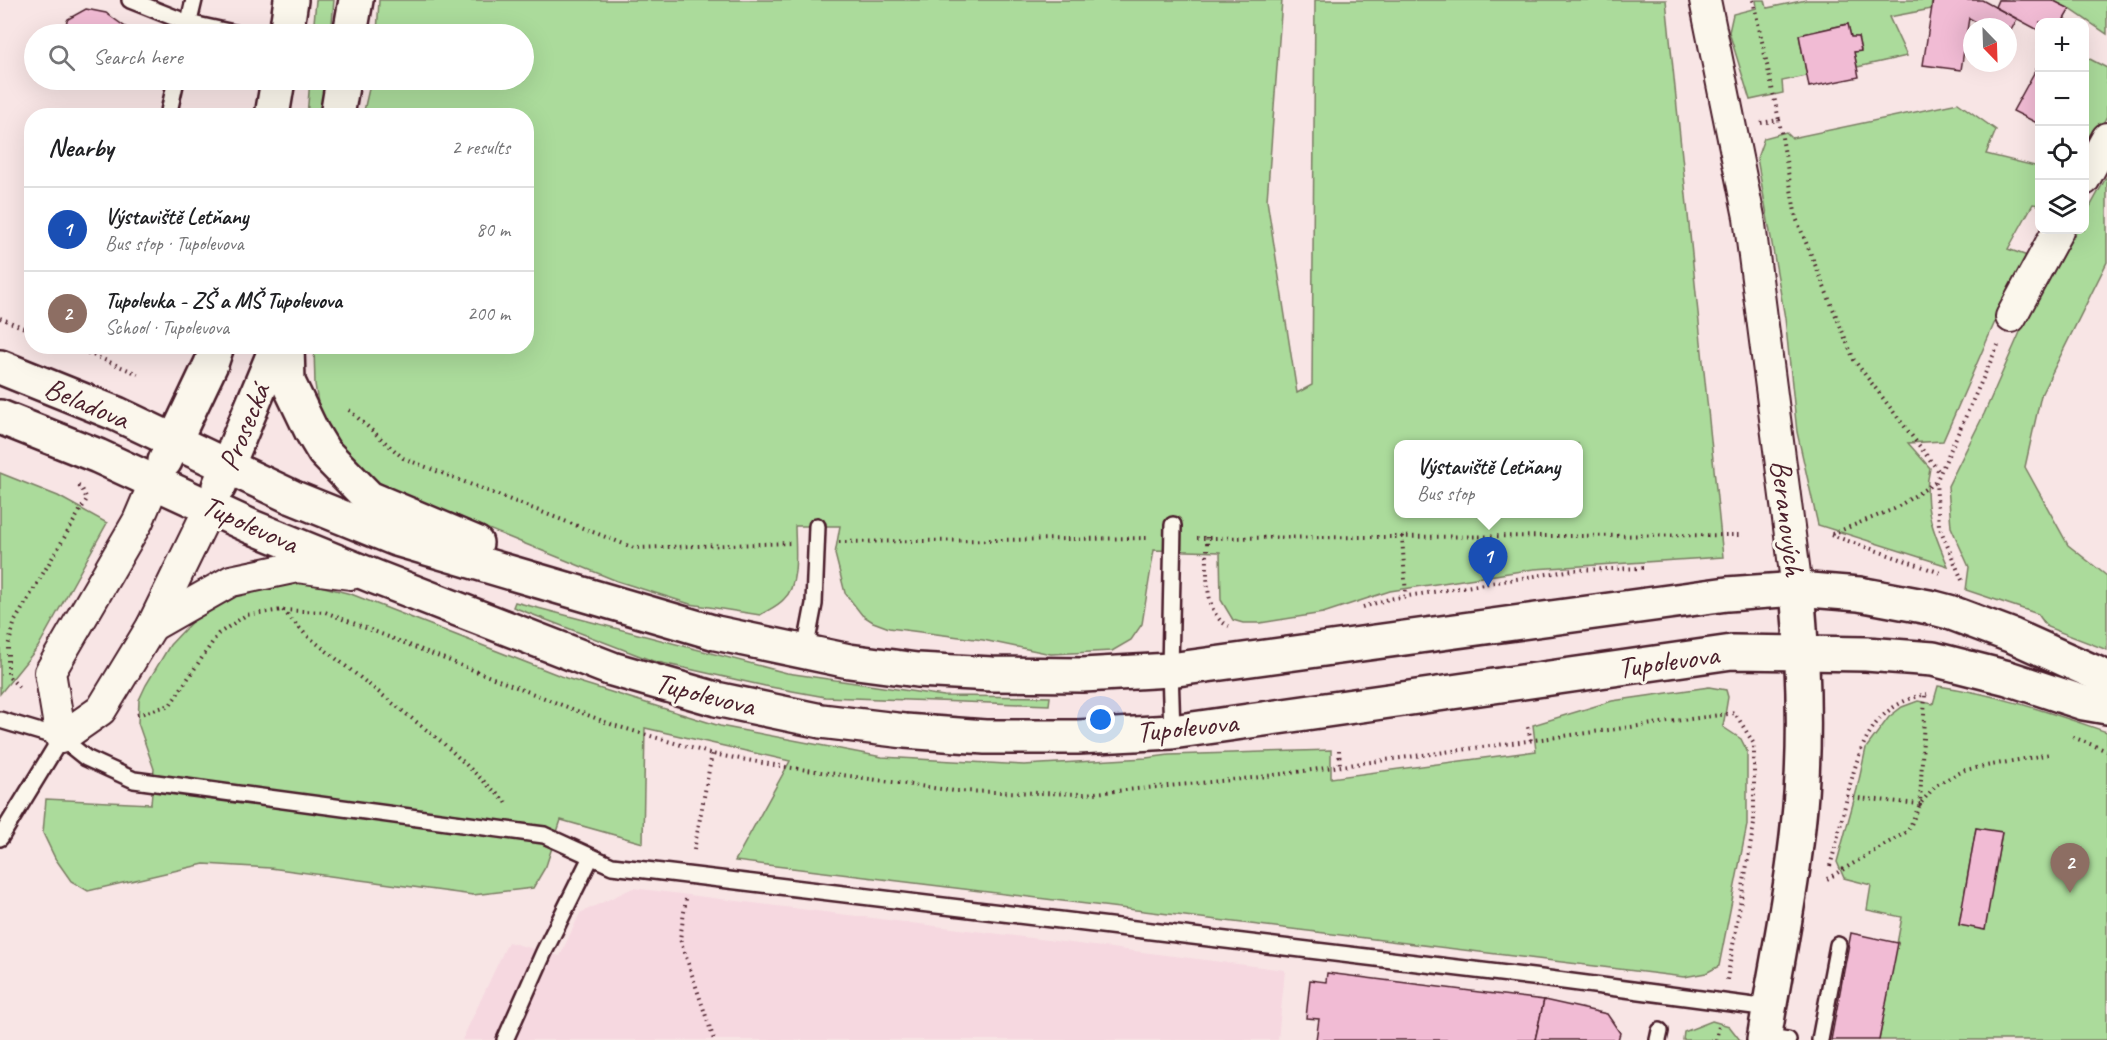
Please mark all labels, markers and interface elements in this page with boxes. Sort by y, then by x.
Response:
north arrow [1963,18,2017,72]
map controls [2035,18,2089,234]
button: + [2035,18,2089,72]
search box [24,24,534,90]
icon: search [45,41,78,74]
text: Search here [93,43,183,71]
button: − [2035,72,2089,126]
button: locate [2035,126,2089,180]
text: Nearby [48,131,113,164]
text: 2 results [451,135,510,160]
button: layers [2035,180,2089,234]
text: Výstaviště Letňany [105,203,248,231]
text: 1 [63,217,72,242]
text: 80 m [476,217,510,242]
text: Bus stop · Tupolevova [105,231,244,256]
text: Tupolevka - ZŠ a MŠ Tupolevova [105,287,342,315]
text: 2 [63,301,72,326]
text: 200 m [467,301,510,326]
text: School · Tupolevova [105,315,229,340]
street label: Beladova [39,368,137,438]
street label: Prosecká [209,375,280,476]
popup [1394,440,1583,518]
text: Výstaviště Letňany [1417,453,1560,481]
street label: Beranových [1762,458,1814,580]
text: Bus stop [1417,481,1474,506]
street label: Tupolevova [196,486,306,563]
pin: 1 [1468,538,1508,587]
street label: Tupolevova [1615,635,1723,687]
street label: Tupolevova [651,663,761,725]
street label: Tupolevova [1135,703,1241,751]
your location [1086,705,1115,734]
pin: 2 [2050,844,2090,893]

